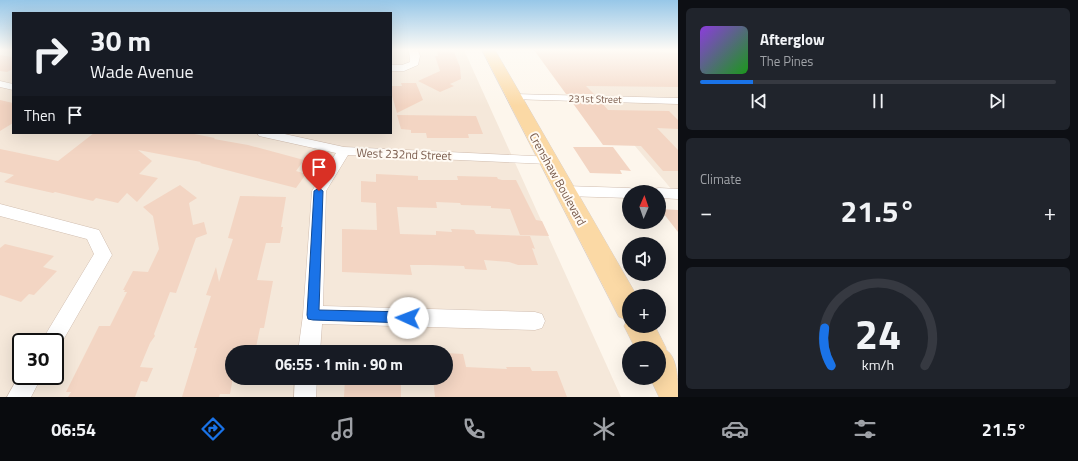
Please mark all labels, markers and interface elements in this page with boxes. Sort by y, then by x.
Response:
text: 30 m [90,19,151,62]
icon: right [24,28,76,80]
text: Afterglow [760,28,825,51]
text: The Pines [760,51,813,71]
text: Wade Avenue [90,58,194,85]
icon: previous [748,90,770,112]
icon: pause [867,90,889,112]
icon: next [986,90,1008,112]
street label: 231st Street [568,91,622,107]
text: Then [24,104,56,127]
icon: arrive [64,104,86,126]
street label: Crenshaw Boulevard [525,129,591,229]
street label: West 232nd Street [356,143,453,165]
pin [302,150,336,191]
icon: arrive [308,156,330,178]
text: Climate [700,169,741,189]
north arrow [622,185,666,229]
map controls [622,185,666,385]
text: 21.5° [841,188,915,234]
text: − [700,195,712,229]
text: + [1044,195,1056,229]
button: sound [622,237,666,281]
button: + [622,289,666,333]
position arrow [387,297,429,339]
text: 24 [855,302,901,365]
speed limit sign: 30 [12,333,64,385]
button: − [622,341,666,385]
text: 06:55 · 1 min · 90 m [275,353,403,376]
text: km/h [862,354,894,376]
icon: directions [199,415,227,443]
icon: music [329,415,357,443]
icon: phone [460,415,488,443]
icon: climate [590,415,618,443]
icon: car [721,415,749,443]
icon: filters [851,415,879,443]
text: 06:54 [51,416,96,443]
text: 21.5° [982,416,1027,443]

